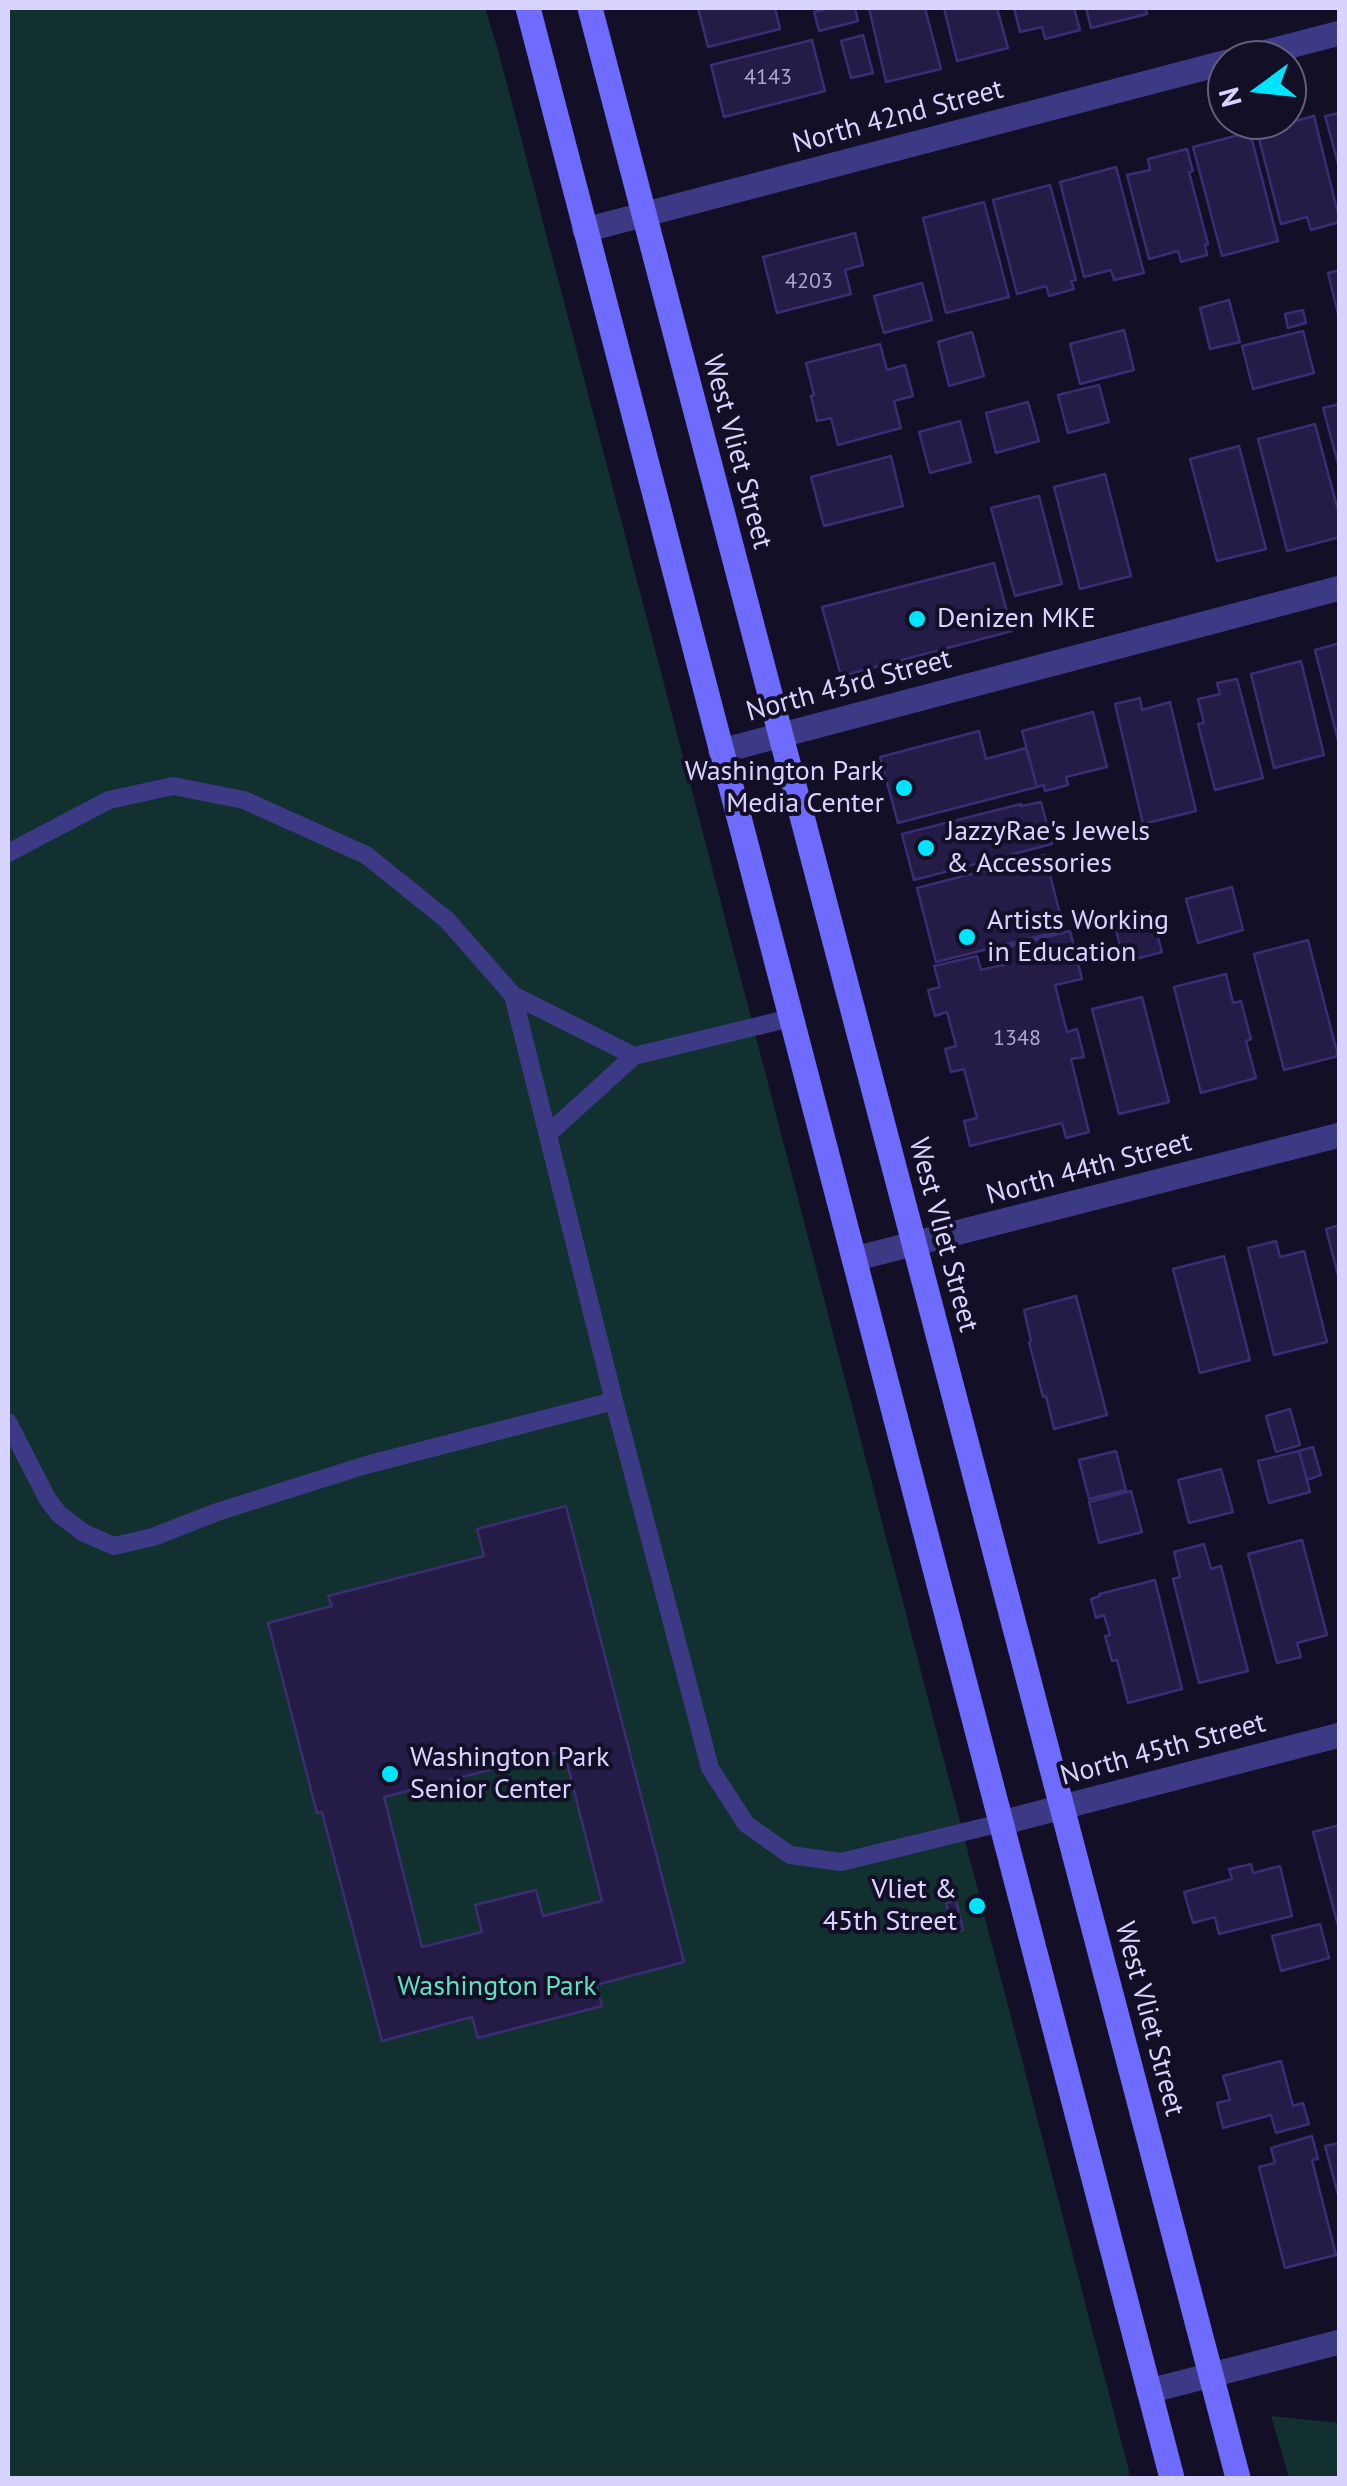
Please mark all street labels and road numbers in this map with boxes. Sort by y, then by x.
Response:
street label: North 42nd Street [789,73,1007,161]
street label: West Vliet Street [695,351,779,553]
street label: North 43rd Street [743,643,955,729]
street label: North 44th Street [983,1125,1195,1213]
street label: West Vliet Street [901,1134,985,1336]
street label: North 45th Street [1057,1706,1269,1794]
street label: West Vliet Street [1107,1918,1191,2120]

